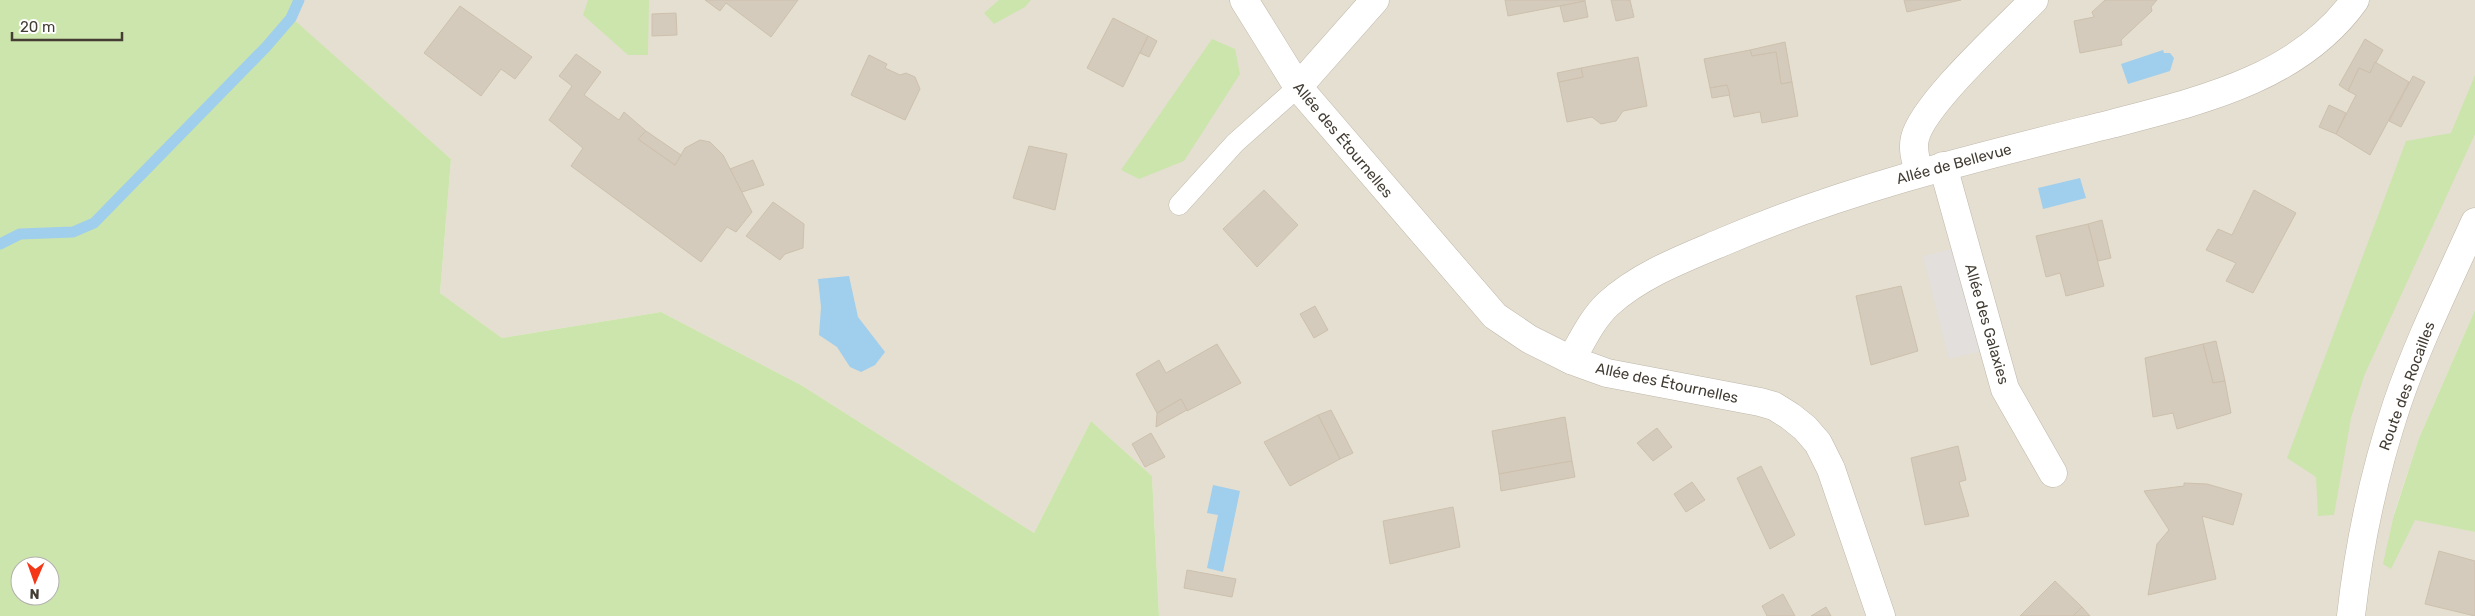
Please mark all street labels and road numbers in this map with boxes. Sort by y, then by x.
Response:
street label: Allée des Étournelles [1289,79,1397,202]
street label: Allée de Bellevue [1894,140,2014,188]
street label: Allée des Galaxies [1961,262,2013,387]
street label: Route des Rocailles [2375,319,2439,453]
street label: Allée des Étournelles [1594,359,1740,407]

